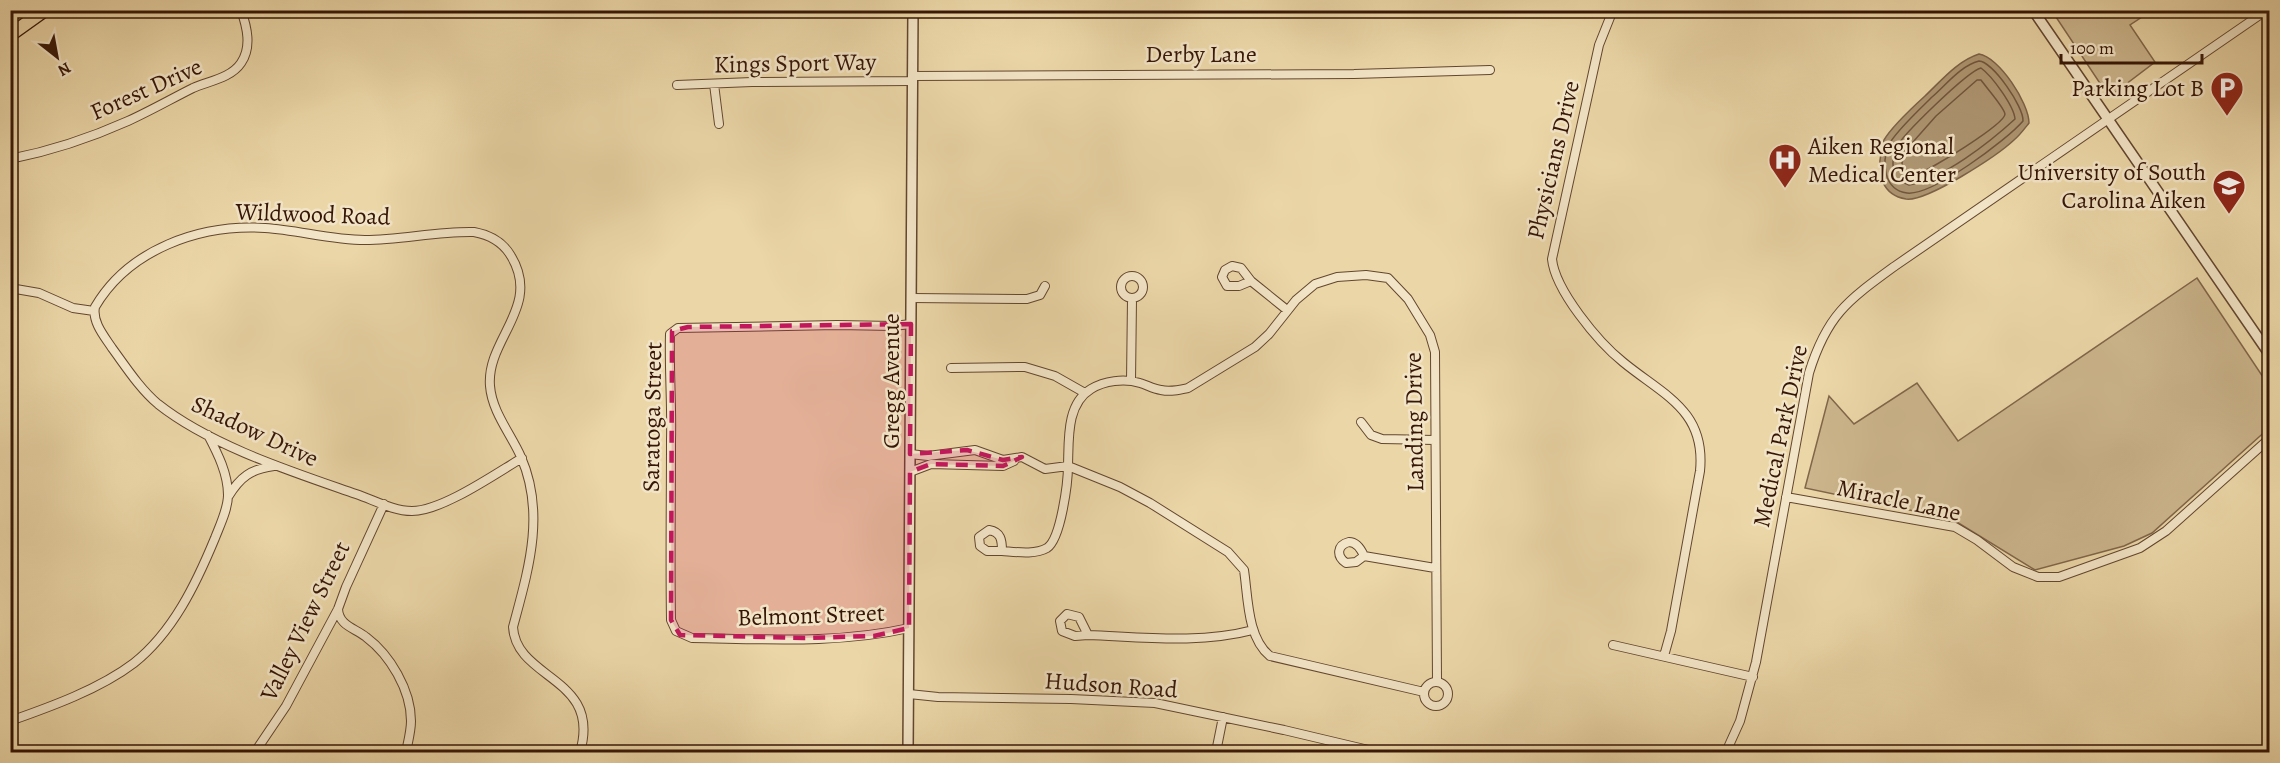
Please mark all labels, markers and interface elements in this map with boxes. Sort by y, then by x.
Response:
north arrow [27,27,87,87]
scale bar [2061,27,2202,65]
text: 100 m [2070,36,2114,60]
street label: Derby Lane [1145,38,1257,70]
street label: Kings Sport Way [713,46,877,80]
street label: Forest Drive [85,50,207,128]
text: N [53,57,75,82]
parking icon: Parking Lot B [2209,70,2245,117]
place label: Parking Lot B [2071,72,2204,104]
street label: Physicians Drive [1519,77,1587,243]
place label: Aiken Regional Medical Center [1807,130,1956,190]
hospital icon: Aiken Regional Medical Center [1767,142,1803,189]
place label: University of South Carolina Aiken [2018,156,2206,216]
school or university icon: University of South Carolina Aiken [2211,168,2247,215]
street label: Wildwood Road [234,195,391,233]
street label: Gregg Avenue [875,313,907,449]
street label: Saratoga Street [635,342,669,492]
street label: Medical Park Drive [1745,342,1815,530]
street label: Landing Drive [1397,352,1431,492]
street label: Shadow Drive [186,388,324,474]
street label: Miracle Lane [1834,471,1964,529]
street label: Valley View Street [252,536,357,707]
street label: Belmont Street [737,596,885,634]
street label: Hudson Road [1043,664,1179,706]

